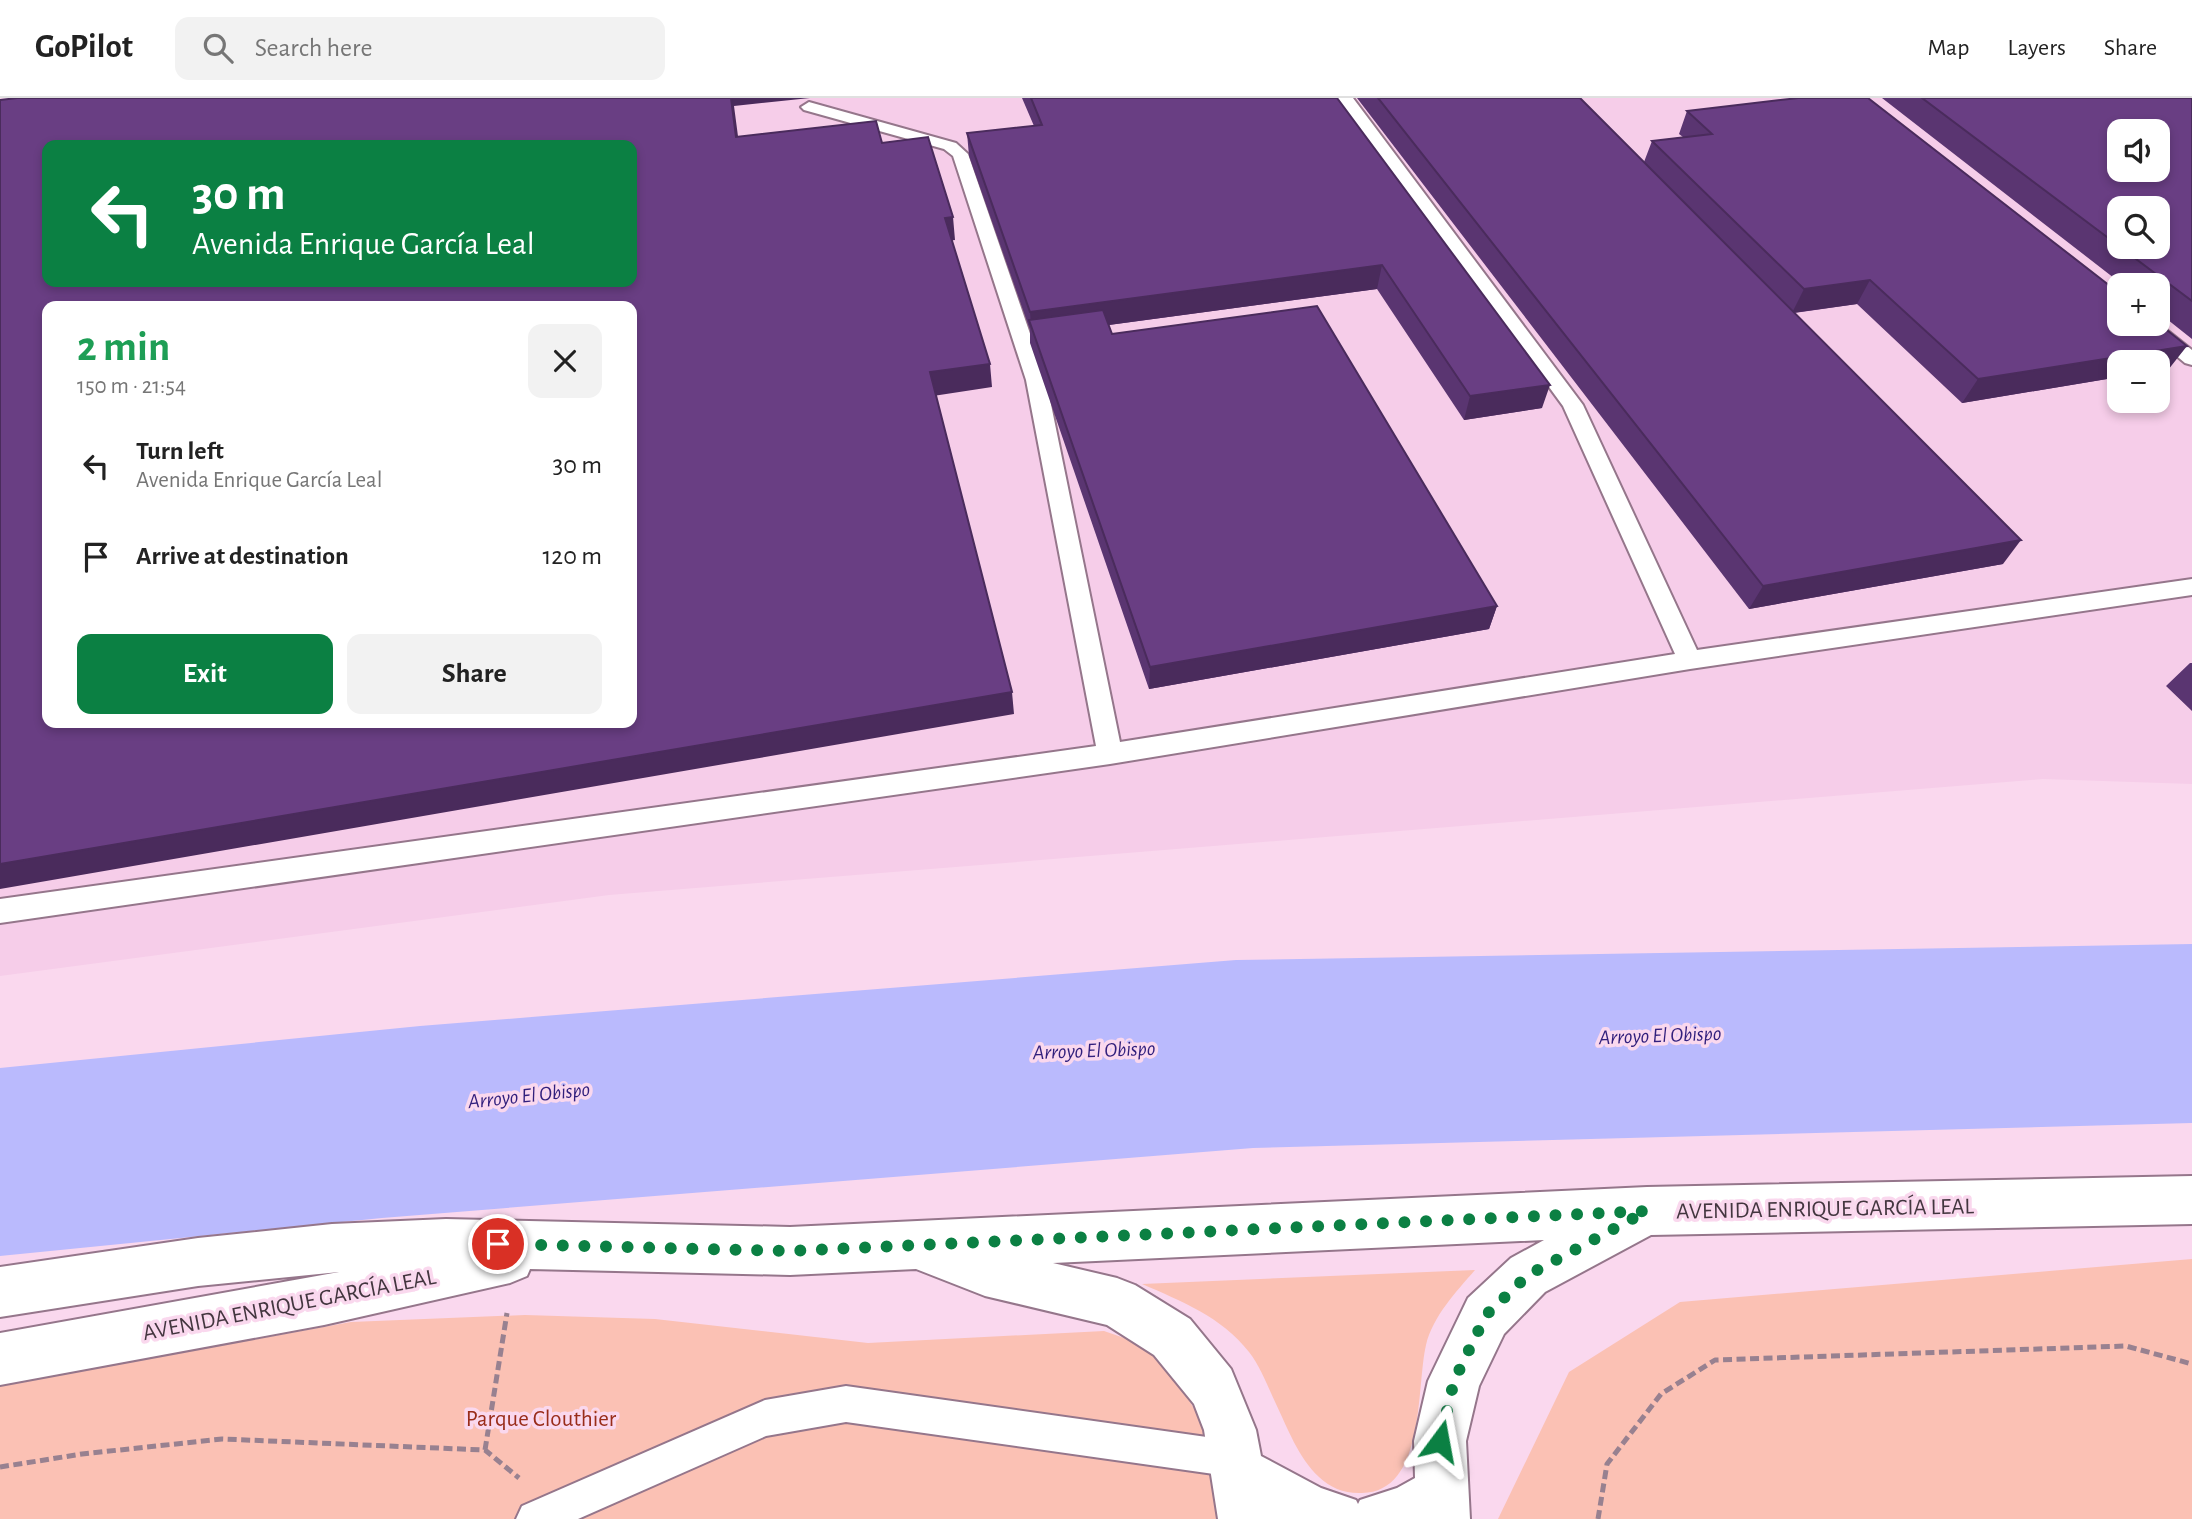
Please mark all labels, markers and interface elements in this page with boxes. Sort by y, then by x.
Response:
search box [175,17,665,80]
icon: search [199,29,237,67]
text: GoPilot [35,31,133,64]
text: Search here [255,35,372,61]
text: Map [1927,36,1969,60]
text: Layers [2007,36,2066,60]
text: Share [2104,36,2157,60]
map controls [2107,119,2170,413]
button: sound [2107,119,2170,182]
icon: left [77,168,168,259]
text: 30 m [192,170,286,219]
button: search [2107,196,2170,259]
text: Avenida Enrique García Leal [192,228,535,260]
button: + [2107,273,2170,336]
button: close [528,324,602,398]
text: 2 min [77,326,170,368]
button: − [2107,350,2170,413]
text: 150 m · 21:54 [77,375,186,398]
text: Turn left [136,438,224,464]
icon: left [77,447,115,485]
text: 30 m [552,452,602,478]
text: Avenida Enrique García Leal [136,469,382,492]
icon: arrive [77,538,115,576]
text: Arrive at destination [136,543,349,569]
text: 120 m [542,543,602,569]
button: Exit [77,634,333,714]
button: Share [347,634,602,714]
water label: Arroyo El Obispo [1597,1023,1722,1049]
water label: Arroyo El Obispo [1031,1038,1156,1064]
water label: Arroyo El Obispo [466,1079,591,1113]
street label: AVENIDA ENRIQUE GARCÍA LEAL [1676,1192,1975,1224]
pin [468,1214,528,1274]
icon: arrive [479,1225,517,1263]
street label: AVENIDA ENRIQUE GARCÍA LEAL [140,1263,438,1345]
position arrow [1403,1404,1477,1478]
park label: Parque Clouthier [466,1408,617,1431]

